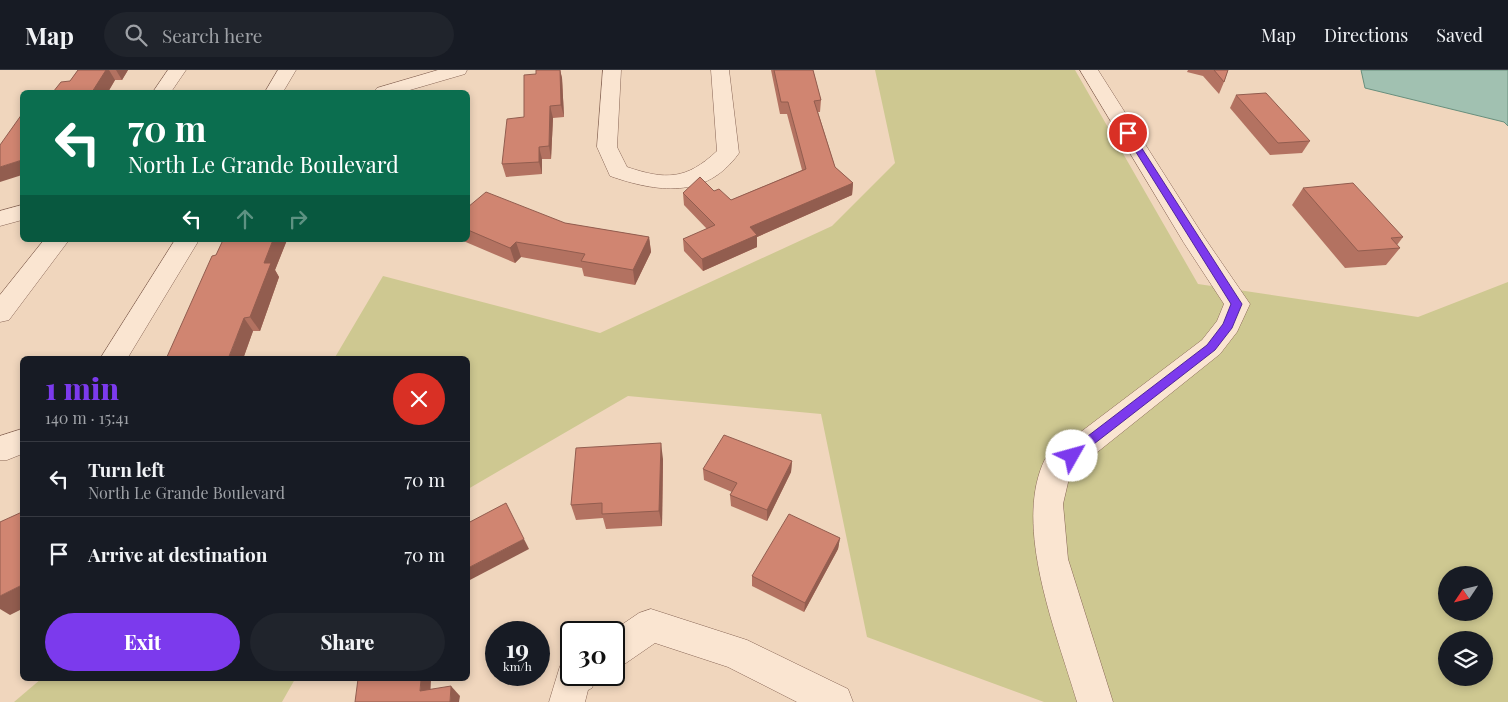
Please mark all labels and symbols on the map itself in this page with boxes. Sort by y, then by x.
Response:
pin [1107,112,1149,154]
position arrow [1045,429,1097,481]
north arrow [1438,566,1492,621]
speed limit sign: 30 [560,621,625,686]

